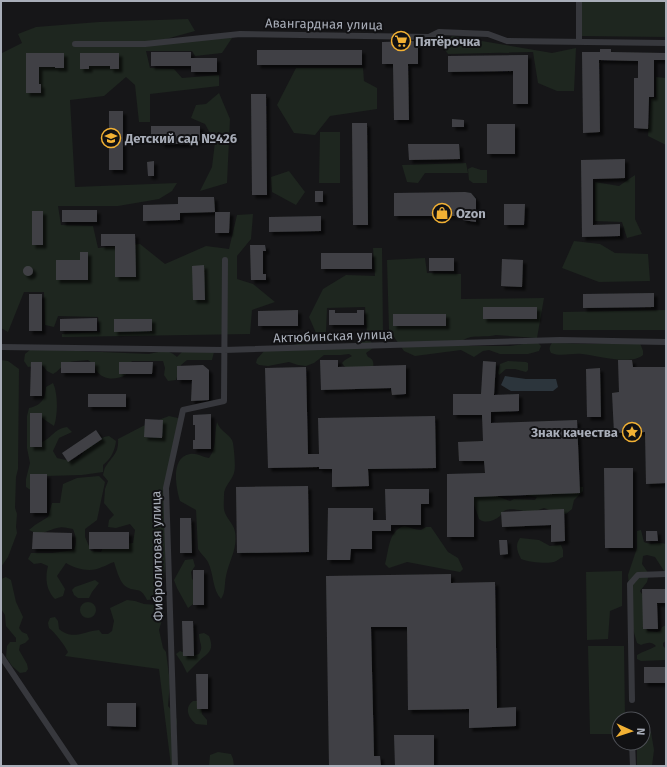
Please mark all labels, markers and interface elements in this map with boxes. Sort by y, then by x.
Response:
street label: Авангардная улица [265,15,383,33]
supermarket icon: Пятёрочка [390,30,412,52]
place label: Пятёрочка [415,34,480,49]
school or university icon: Детский сад №426 [100,127,122,149]
place label: Детский сад №426 [124,131,237,146]
shop icon: Ozon [431,202,453,224]
place label: Ozon [456,206,486,221]
street label: Актюбинская улица [273,326,393,346]
place icon: Знак качества [621,421,643,443]
place label: Знак качества [530,425,618,440]
street label: Фибролитовая улица [148,491,166,621]
north arrow [611,711,651,751]
text: N [634,728,647,735]

